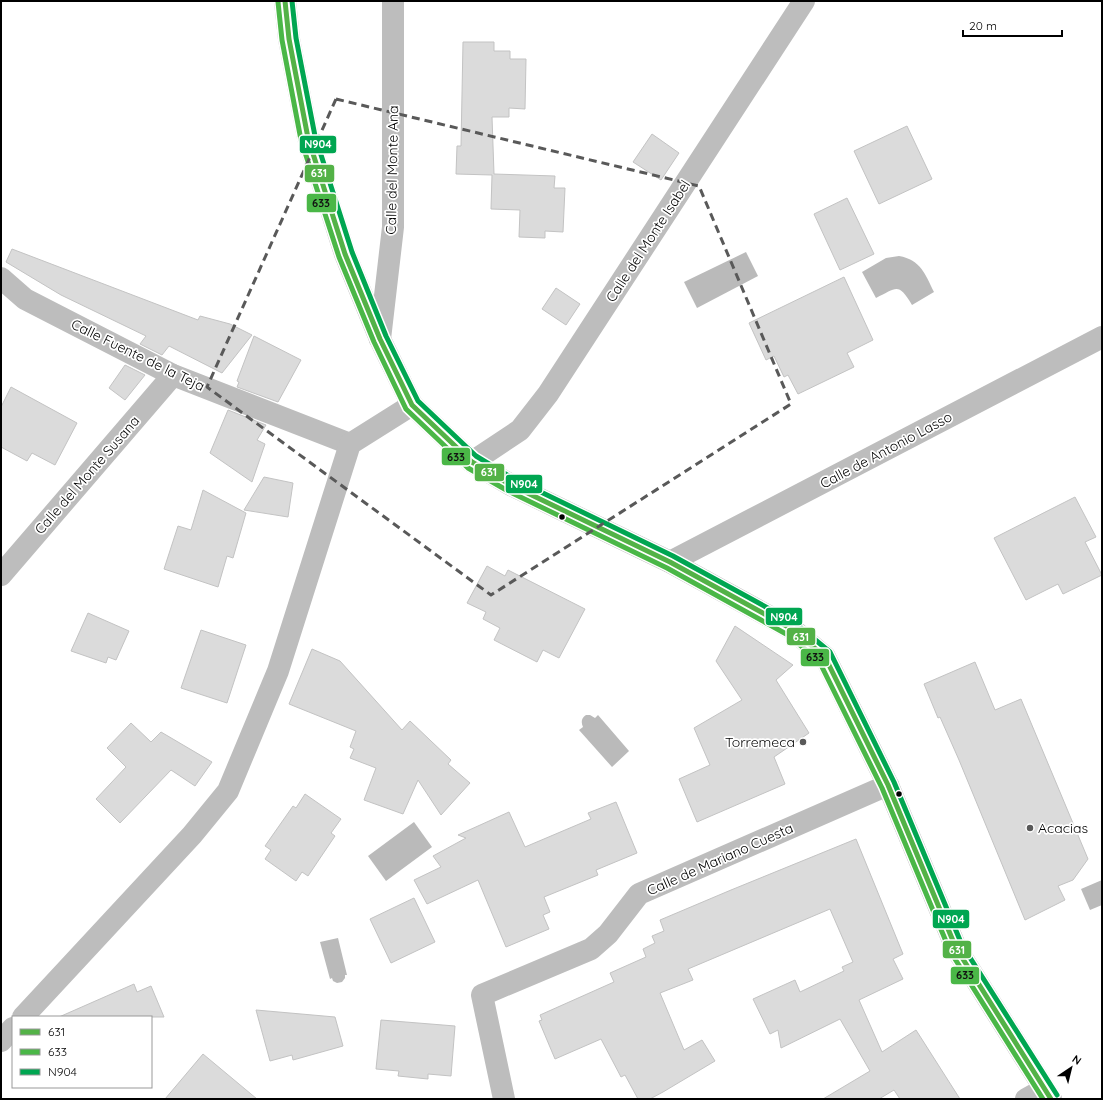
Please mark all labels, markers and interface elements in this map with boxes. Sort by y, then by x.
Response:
scale bar [963,12,1062,38]
text: 20 m [969,18,997,33]
street label: Calle del Monte Ana [382,105,402,235]
line badge: N904 [299,135,337,154]
text: N904 [304,137,332,151]
line badge: 631 [304,164,335,183]
text: 631 [311,166,327,180]
street label: Calle del Monte Isabel [602,177,694,305]
line badge: 633 [306,193,337,213]
text: 633 [312,196,330,210]
street label: Calle Fuente de la Teja [68,315,208,395]
street label: Calle de Antonio Lasso [817,408,955,492]
street label: Calle del Monte Susana [31,412,143,538]
line badge: 633 [441,447,471,466]
text: 633 [447,450,465,464]
line badge: 631 [474,463,505,482]
text: 631 [481,465,497,479]
line badge: N904 [505,474,543,494]
text: N904 [510,477,538,491]
unlabelled marker [557,512,567,522]
line badge: N904 [765,607,803,626]
text: N904 [770,610,798,624]
line badge: 631 [786,627,816,646]
text: 631 [793,630,809,644]
line badge: 633 [800,648,830,667]
text: 633 [806,650,824,664]
place label: Torremeca [725,733,795,751]
marker: Torremeca [798,737,808,747]
unlabelled marker [894,789,904,799]
street label: Calle de Mariano Cuesta [644,819,796,899]
place label: Acacias [1038,819,1088,837]
marker: Acacias [1025,823,1035,833]
line badge: N904 [932,909,970,929]
text: N904 [937,912,965,926]
line badge: 631 [942,940,972,959]
text: 631 [949,943,965,957]
line badge: 633 [950,966,980,985]
text: 633 [956,968,974,982]
legend [12,1016,152,1088]
text: 631 [48,1024,65,1039]
text: 633 [48,1044,67,1059]
north arrow [1051,1048,1091,1088]
text: N [1069,1052,1084,1068]
text: N904 [48,1064,77,1079]

